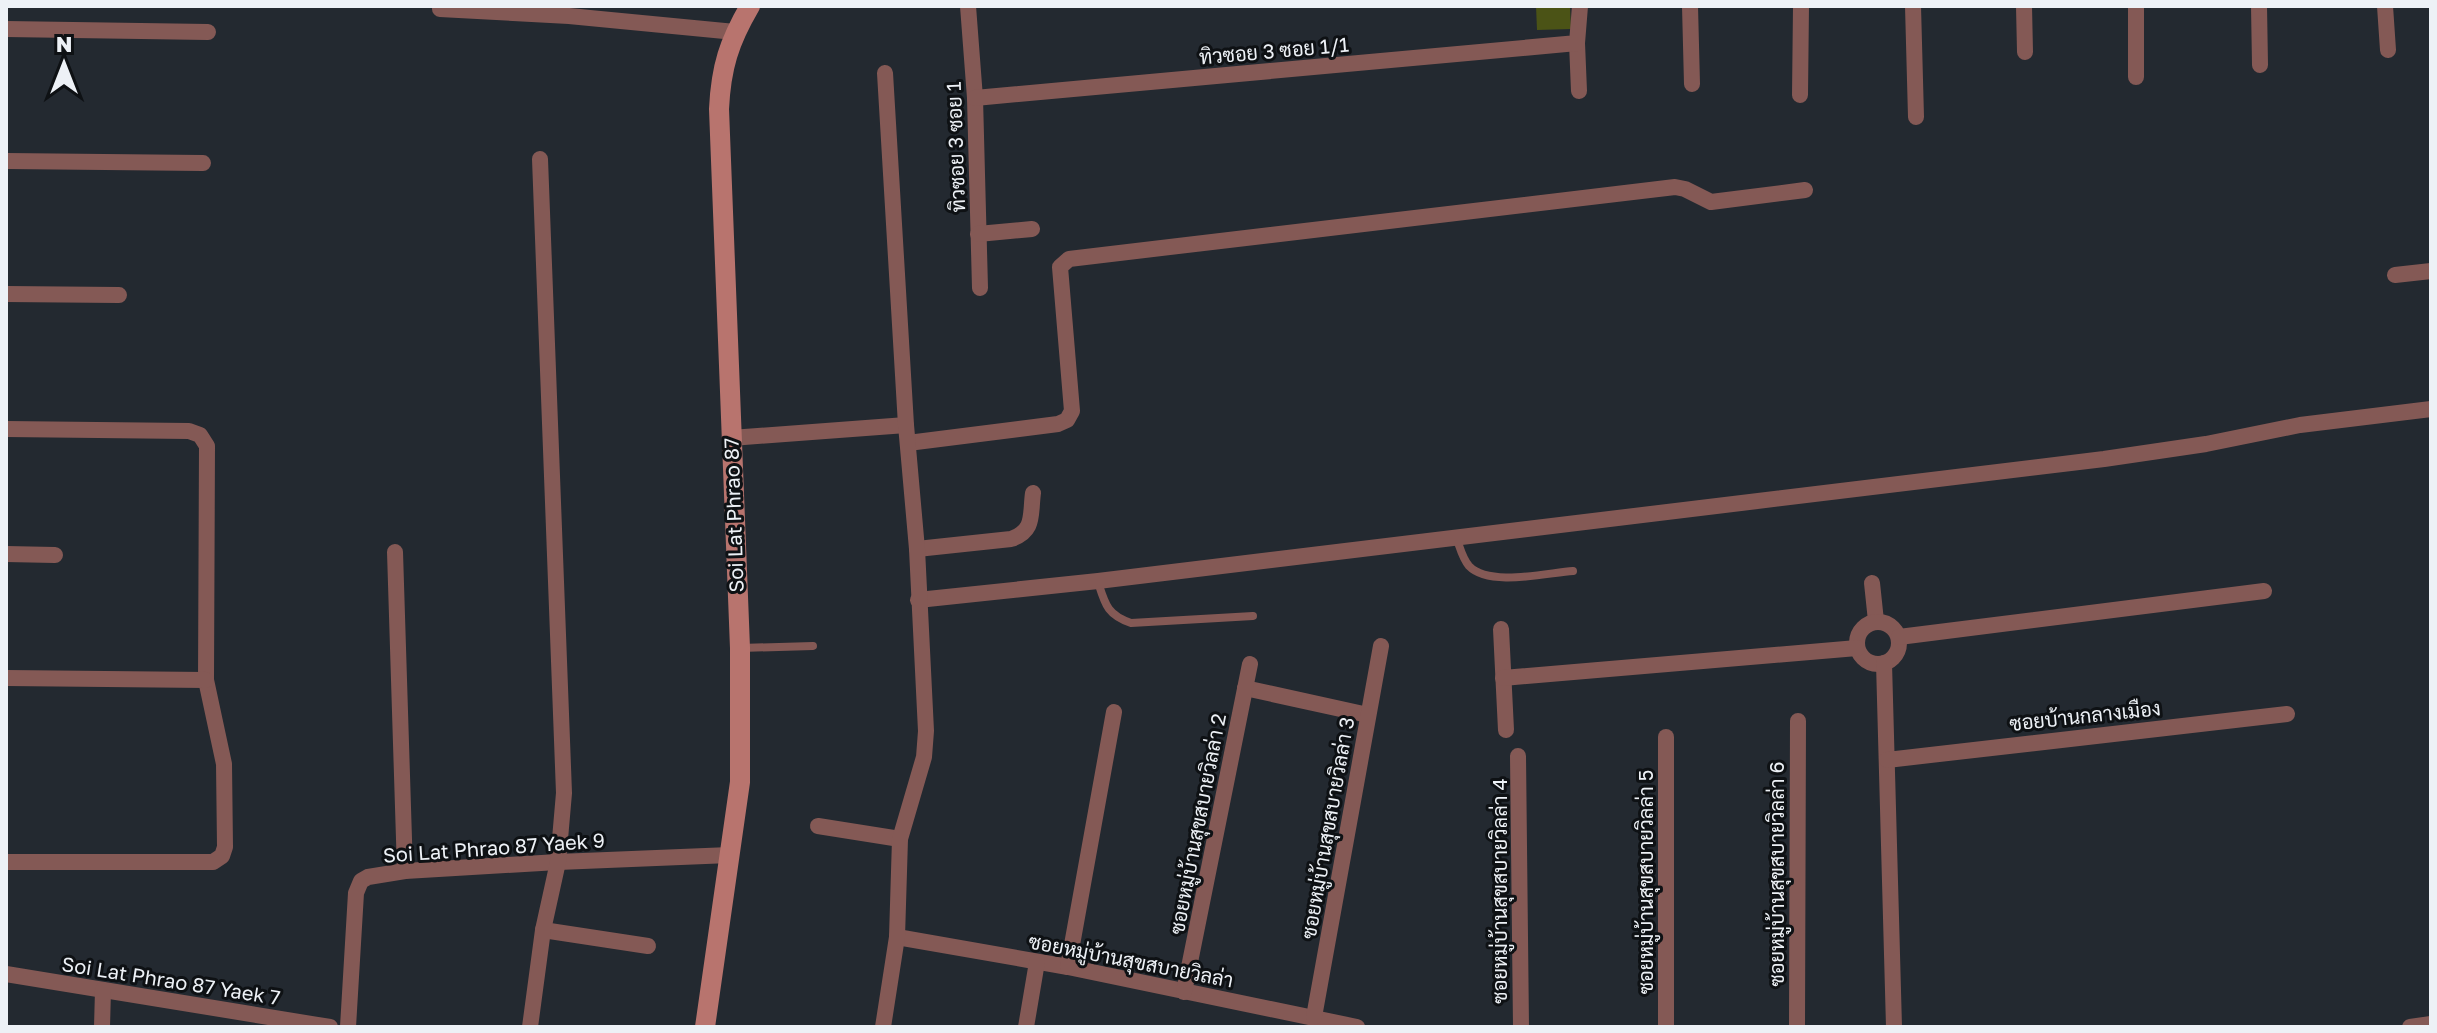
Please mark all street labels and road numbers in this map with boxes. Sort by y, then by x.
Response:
street label: ทิวซอย 3 ซอย 1/1 [1198,31,1350,68]
street label: ทิวซอย 3 ซอย 1 [941,81,969,213]
street label: Soi Lat Phrao 87 [718,437,748,593]
street label: ซอยบ้านกลางเมือง [2008,694,2162,735]
street label: ซอยหมู่บ้านสุขสบายวิลล่า 2 [1164,711,1234,937]
street label: ซอยหมู่บ้านสุขสบายวิลล่า 3 [1296,715,1362,941]
street label: ซอยหมู่บ้านสุขสบายวิลล่า 6 [1764,761,1792,987]
street label: ซอยหมู่บ้านสุขสบายวิลล่า 5 [1633,770,1661,994]
street label: ซอยหมู่บ้านสุขสบายวิลล่า 4 [1487,778,1515,1004]
street label: Soi Lat Phrao 87 Yaek 9 [382,827,606,867]
street label: ซอยหมู่บ้านสุขสบายวิลล่า [1026,928,1236,996]
street label: Soi Lat Phrao 87 Yaek 7 [60,951,282,1009]

